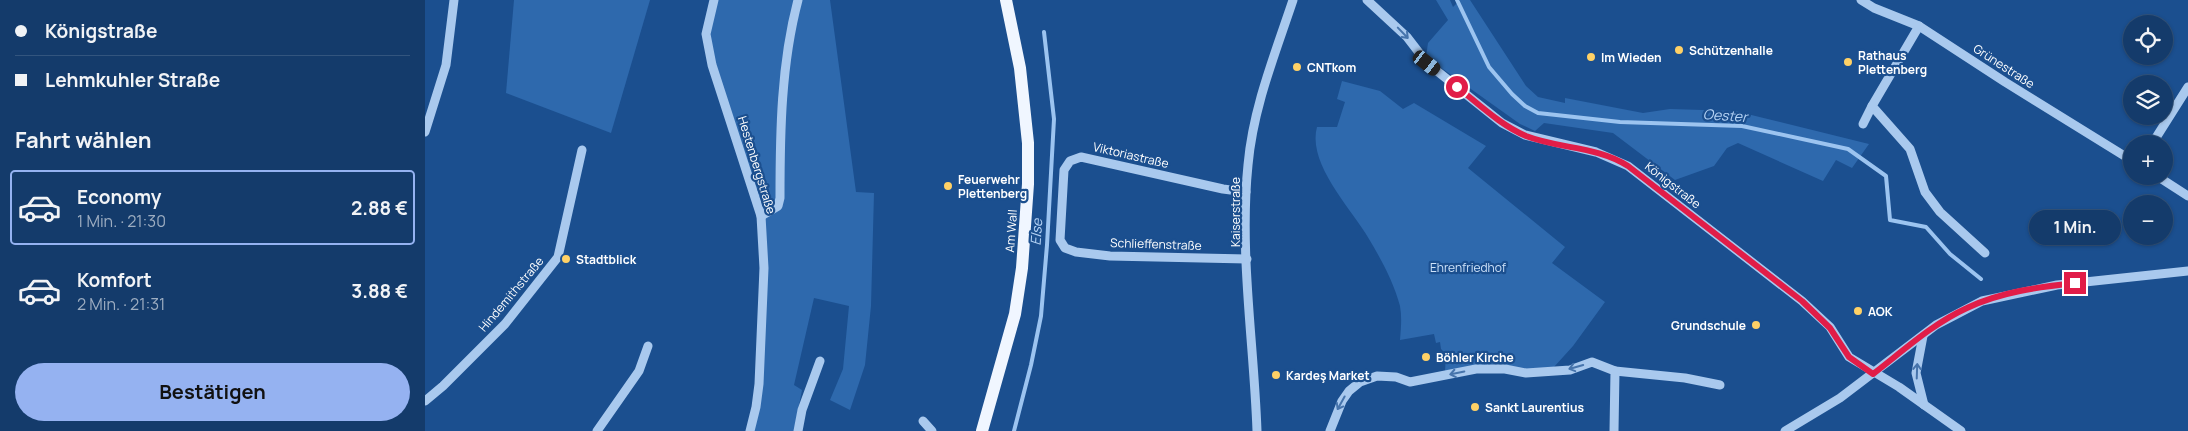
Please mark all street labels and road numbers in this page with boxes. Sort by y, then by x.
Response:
street label: Grünestraße [1970,40,2038,92]
street label: Hestenbergstraße [734,114,780,216]
street label: Viktoriastraße [1091,138,1171,172]
street label: Königstraße [1641,158,1705,212]
street label: Kaiserstraße [1227,177,1244,247]
street label: Am Wall [1001,209,1021,253]
street label: Schlieffenstraße [1110,234,1202,254]
street label: Hindemithstraße [475,253,547,335]

